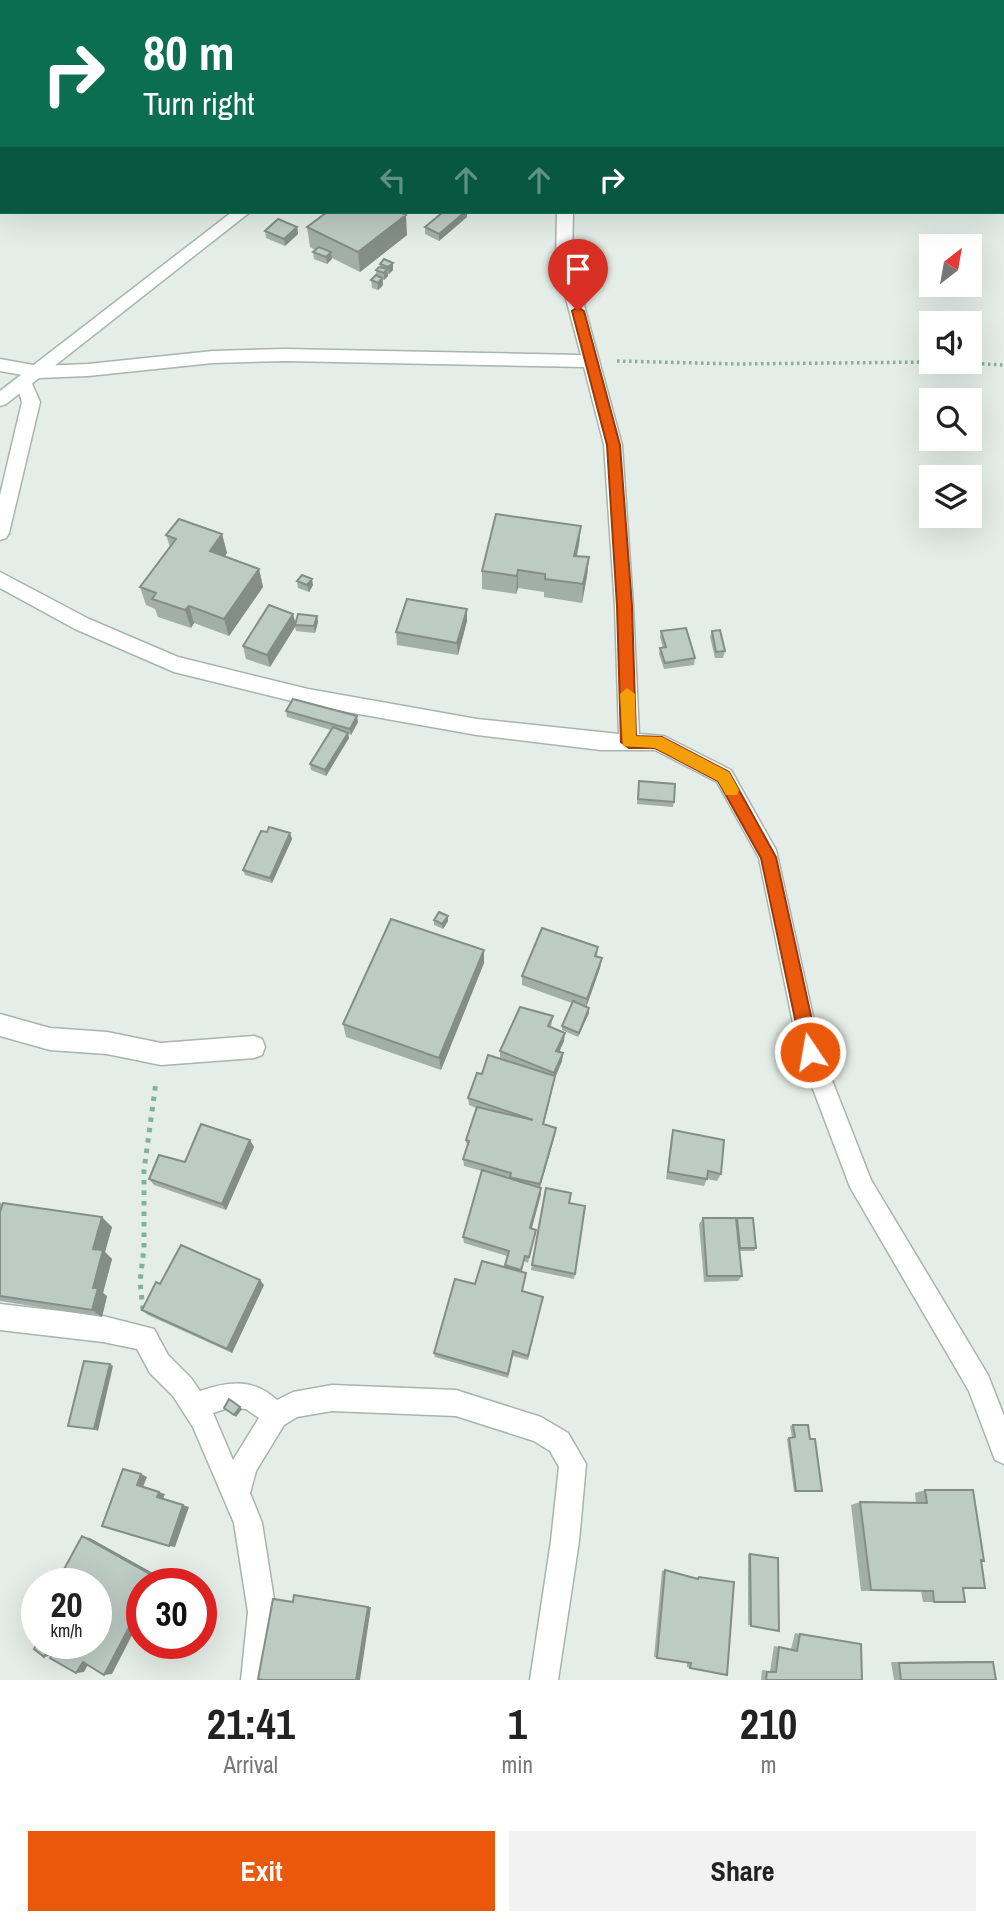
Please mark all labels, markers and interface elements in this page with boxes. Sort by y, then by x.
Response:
text: 80 m [143,19,235,85]
icon: right [28,28,119,119]
text: Turn right [143,82,255,125]
icon: left [374,161,412,199]
icon: ahead [447,161,485,199]
icon: ahead [520,161,558,199]
icon: right [593,161,631,199]
north arrow [919,234,982,298]
map controls [919,234,982,528]
pin [548,239,608,311]
icon: arrive [559,250,597,288]
button: sound [919,311,982,374]
button: search [919,388,982,451]
button: layers [919,465,982,528]
position arrow [773,1015,847,1089]
speed limit sign: 30 [126,1568,217,1659]
text: 20 [51,1581,82,1628]
text: km/h [51,1618,83,1643]
text: 21:41 [207,1696,295,1752]
text: 1 [508,1696,527,1752]
text: 210 [740,1696,797,1752]
text: Arrival [224,1749,278,1780]
text: min [502,1749,533,1780]
text: m [761,1749,776,1780]
button: Exit [28,1831,495,1911]
button: Share [509,1831,976,1911]

